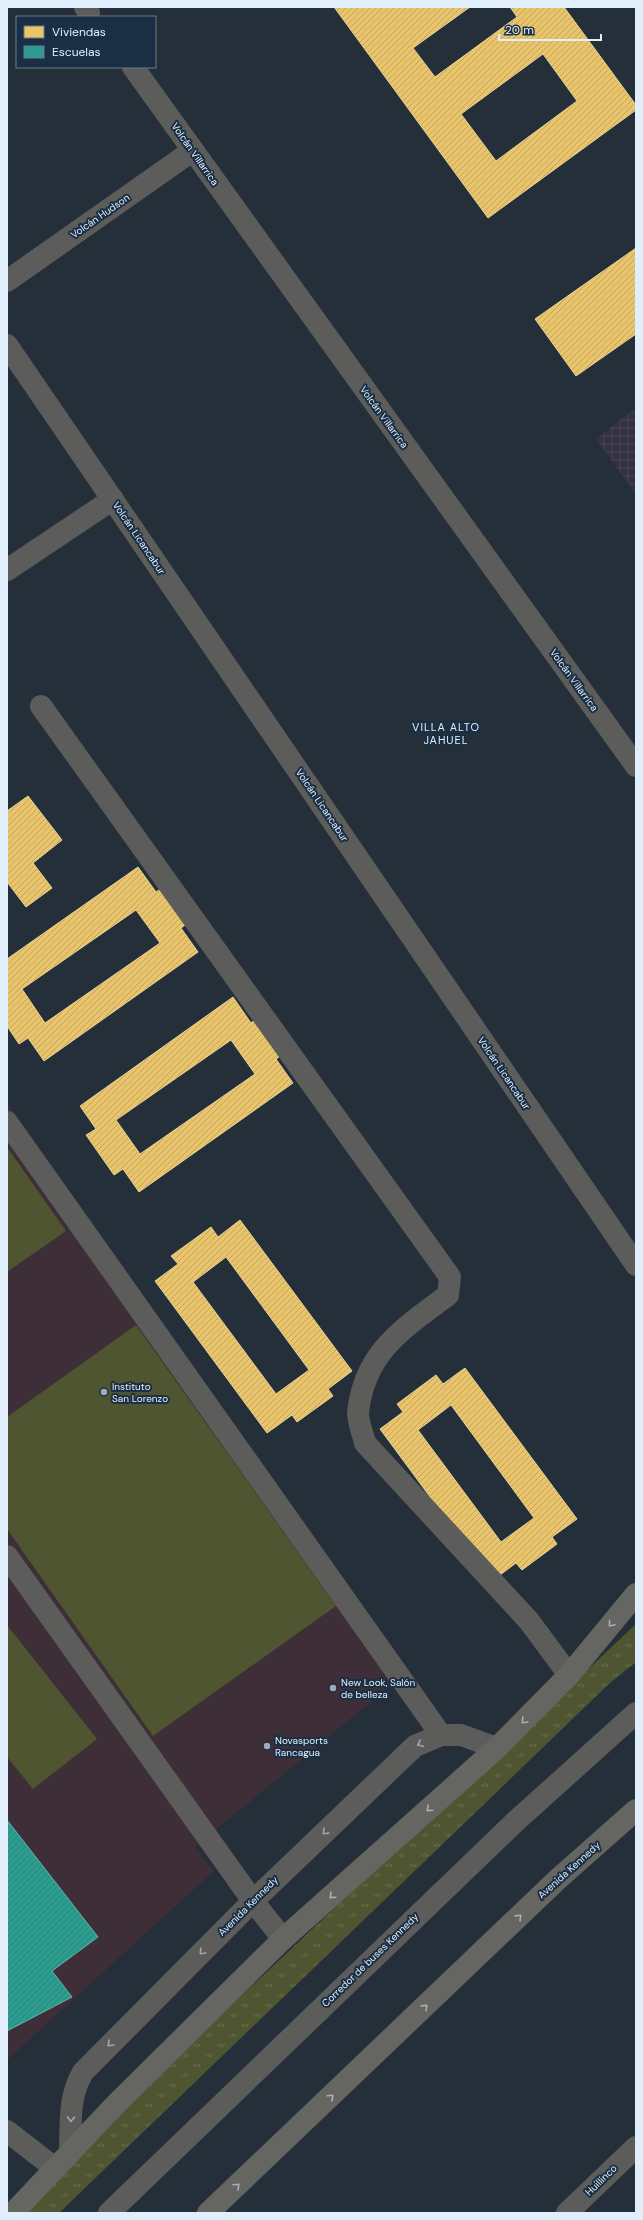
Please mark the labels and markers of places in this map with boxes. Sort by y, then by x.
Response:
place label: Instituto San Lorenzo [112,1380,168,1405]
marker: Instituto San Lorenzo [99,1387,109,1397]
place label: New Look, Salón de belleza [341,1676,416,1701]
marker: New Look, Salón de belleza [328,1683,338,1693]
place label: Novasports Rancagua [275,1734,328,1759]
marker: Novasports Rancagua [262,1741,272,1751]

